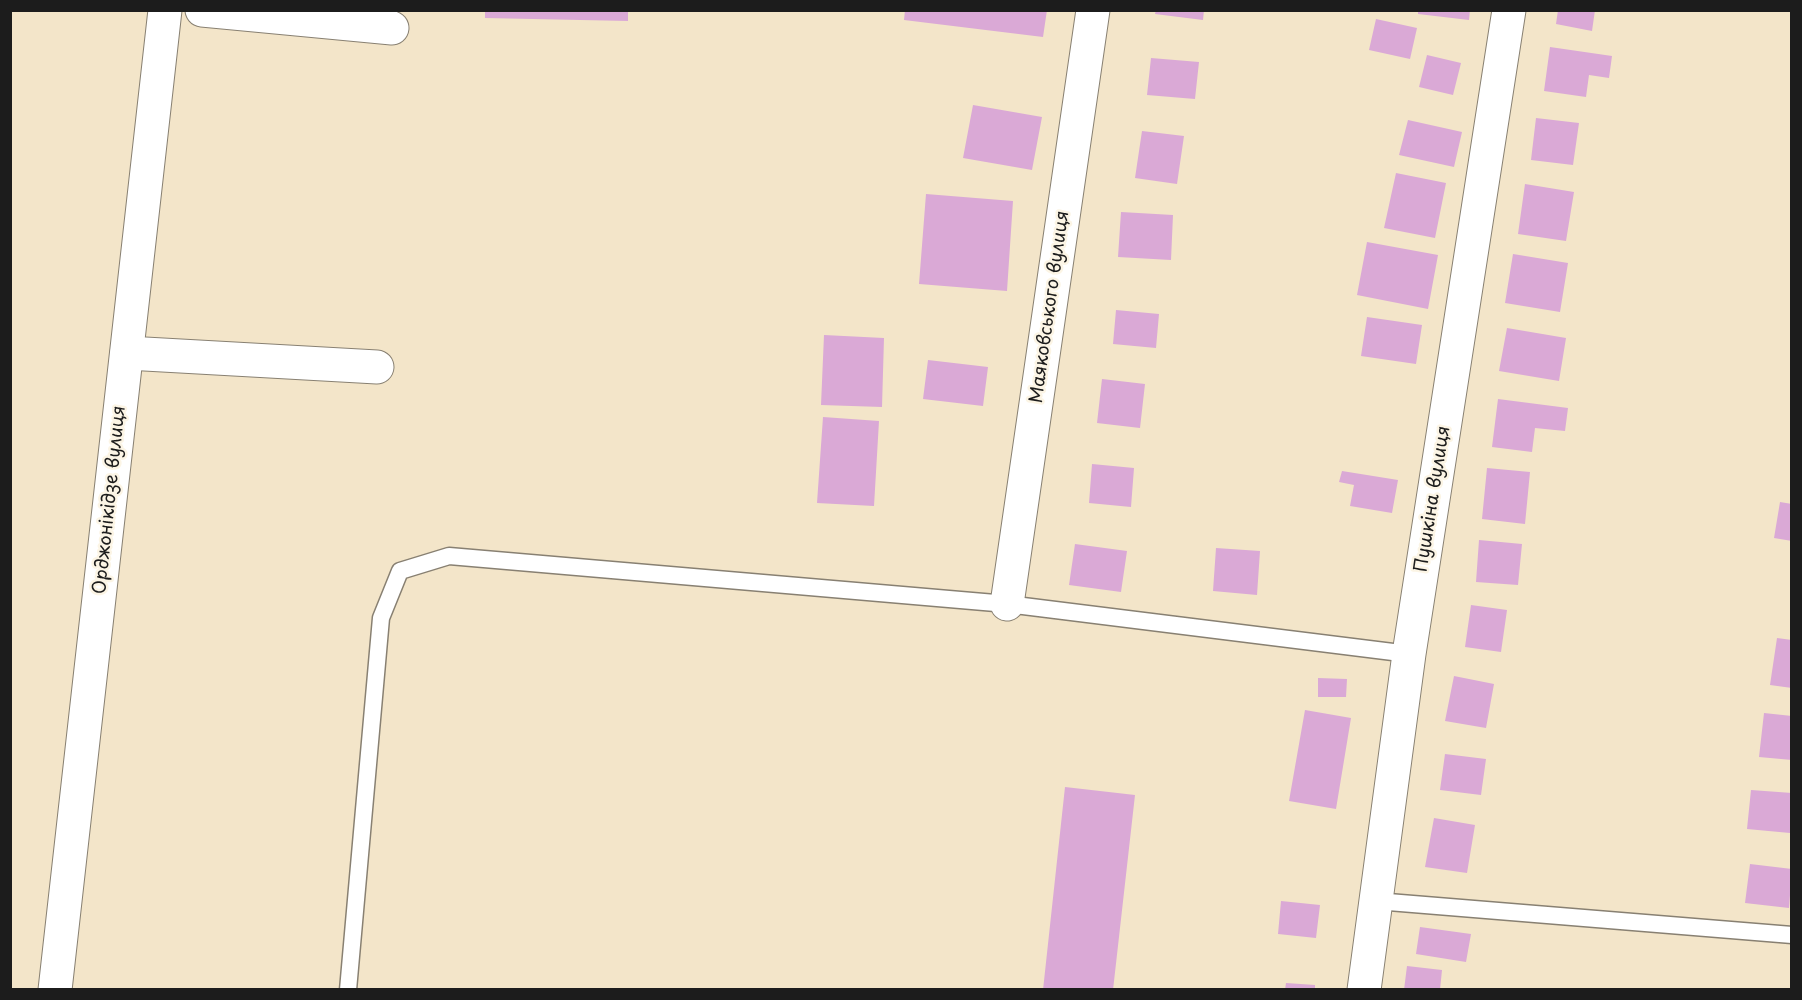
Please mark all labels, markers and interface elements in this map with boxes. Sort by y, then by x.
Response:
street label: Маяковського вулиця [1026,209,1074,405]
street label: Орджонікідзе вулиця [89,405,131,595]
street label: Пушкіна вулиця [1411,424,1455,574]

